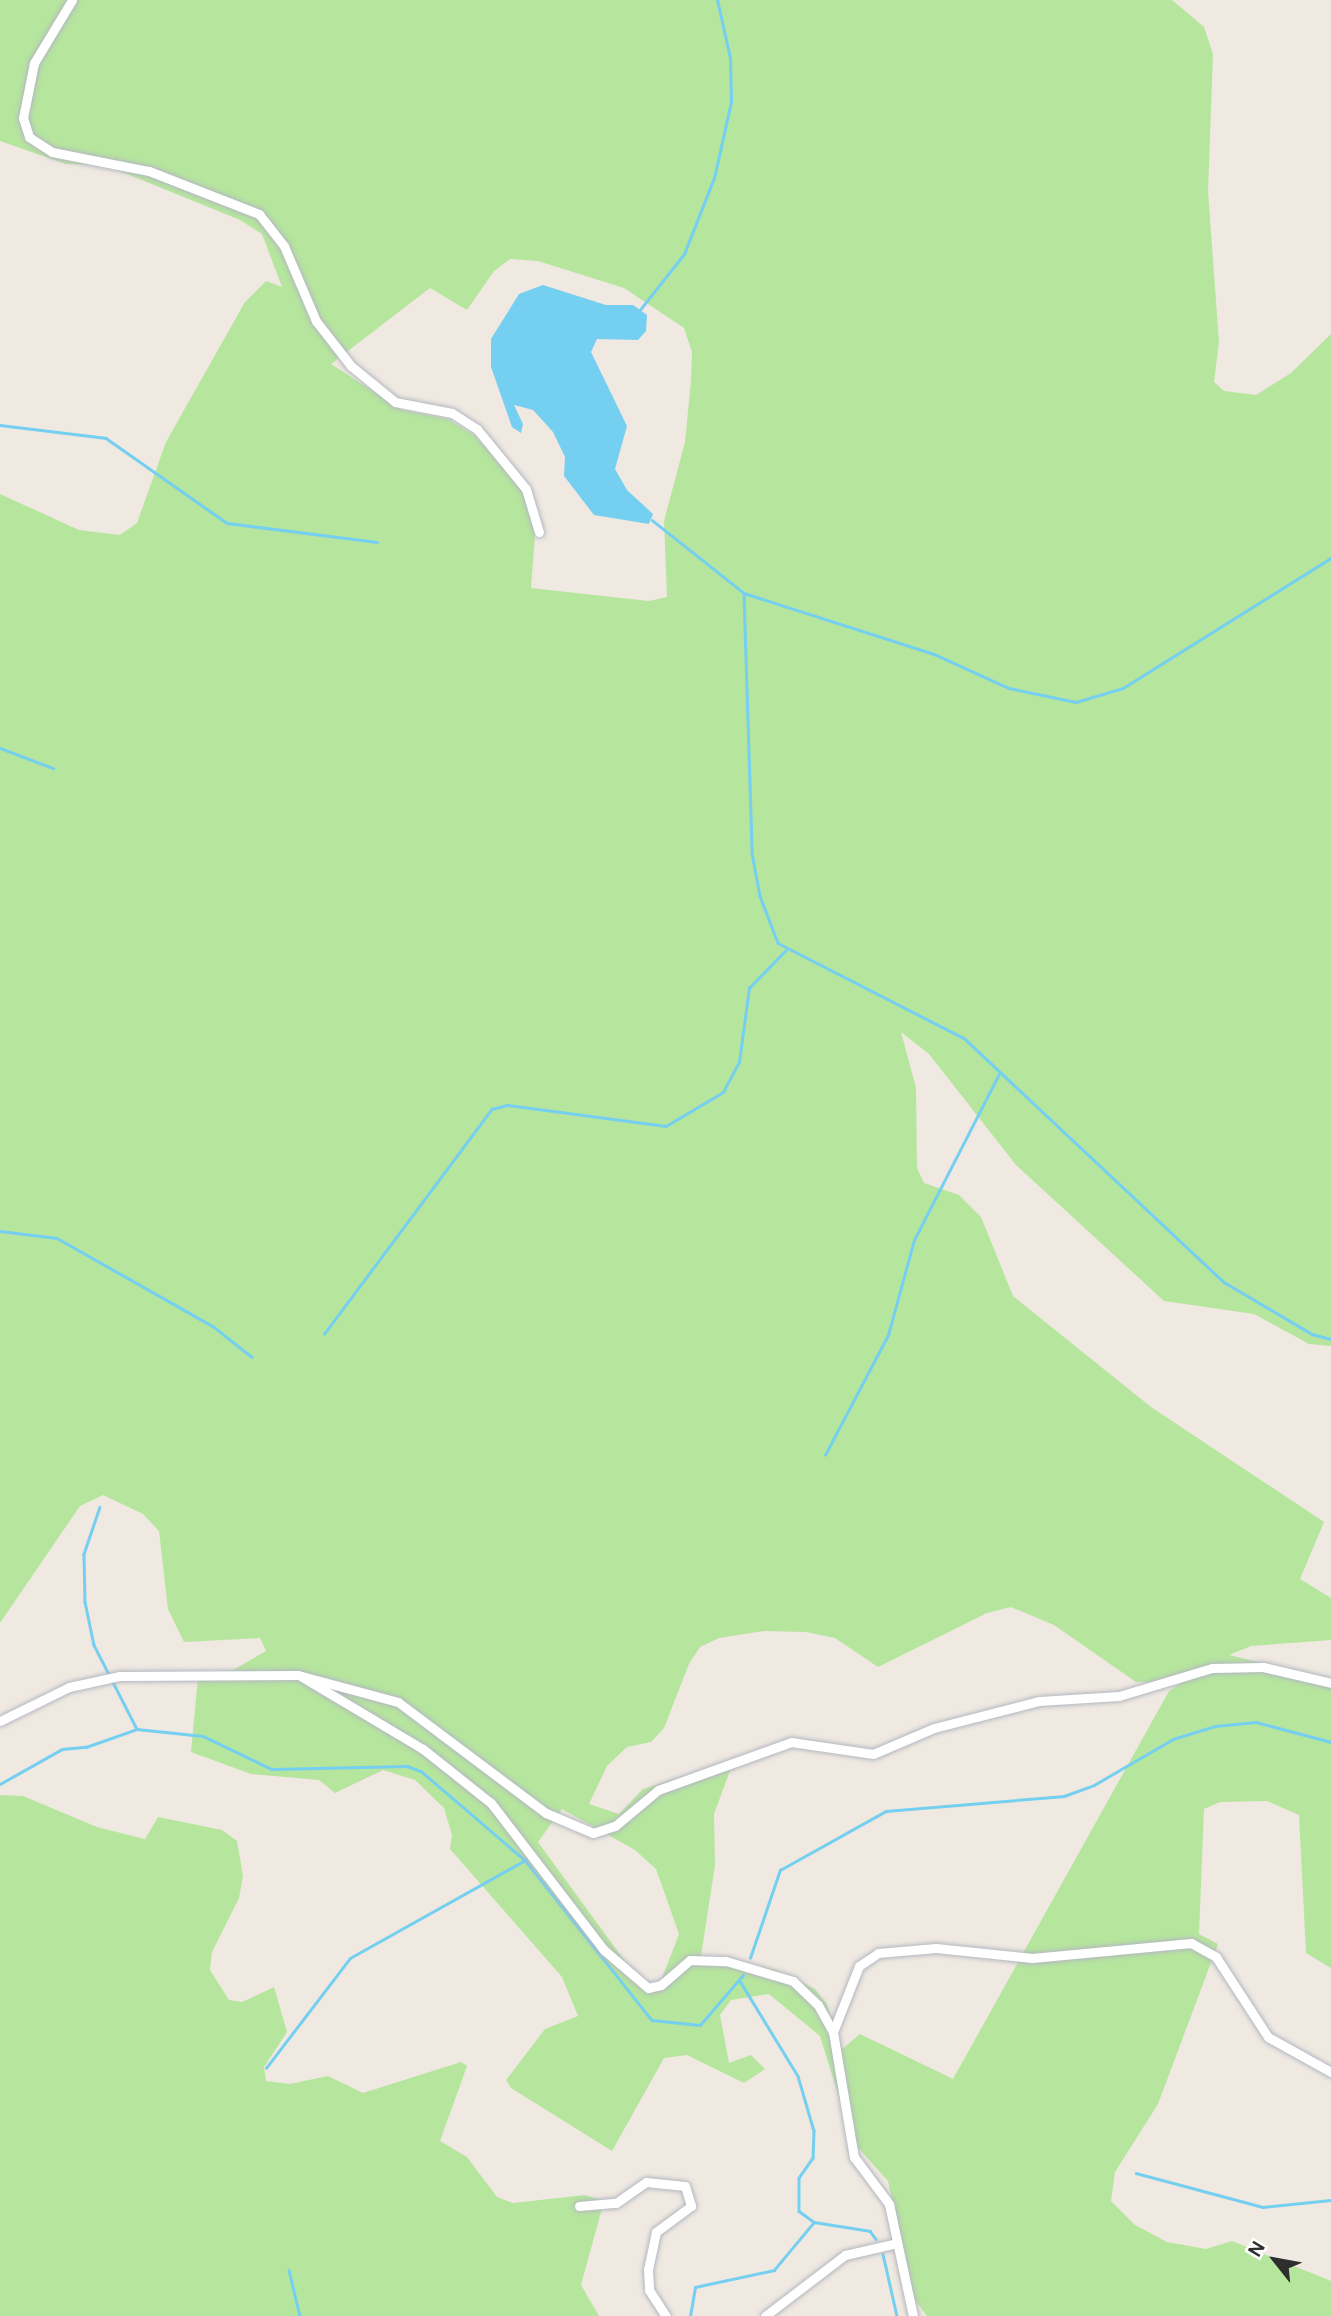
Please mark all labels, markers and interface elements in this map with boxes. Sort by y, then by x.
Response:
north arrow [1240,2225,1310,2295]
text: N [1242,2237,1271,2261]

